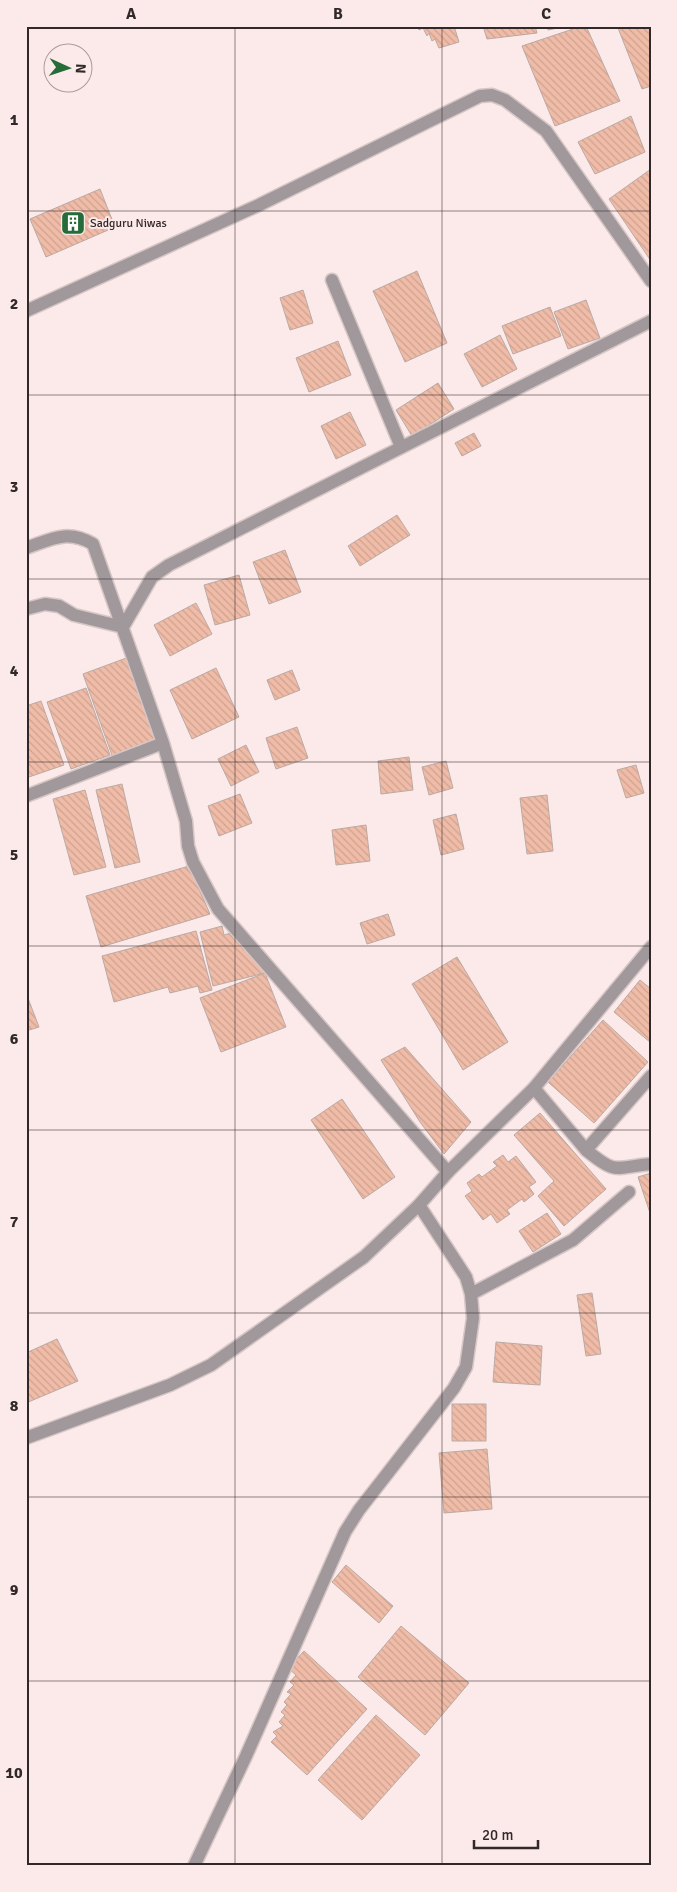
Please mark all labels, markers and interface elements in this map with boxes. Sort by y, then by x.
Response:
text: A [126,4,137,24]
text: B [333,4,343,24]
text: C [541,4,551,24]
north arrow [42,42,92,92]
text: N [72,63,89,74]
text: 1 [10,110,19,130]
building icon: Sadguru Niwas [60,210,86,236]
place label: Sadguru Niwas [90,216,167,231]
text: 2 [10,294,18,314]
text: 3 [10,477,18,497]
text: 4 [10,661,19,681]
text: 5 [10,845,18,865]
text: 6 [10,1029,19,1049]
text: 7 [10,1212,19,1232]
text: 8 [10,1396,19,1416]
text: 9 [10,1580,19,1600]
text: 10 [5,1763,23,1783]
scale bar [474,1817,538,1849]
text: 20 m [482,1826,513,1844]

